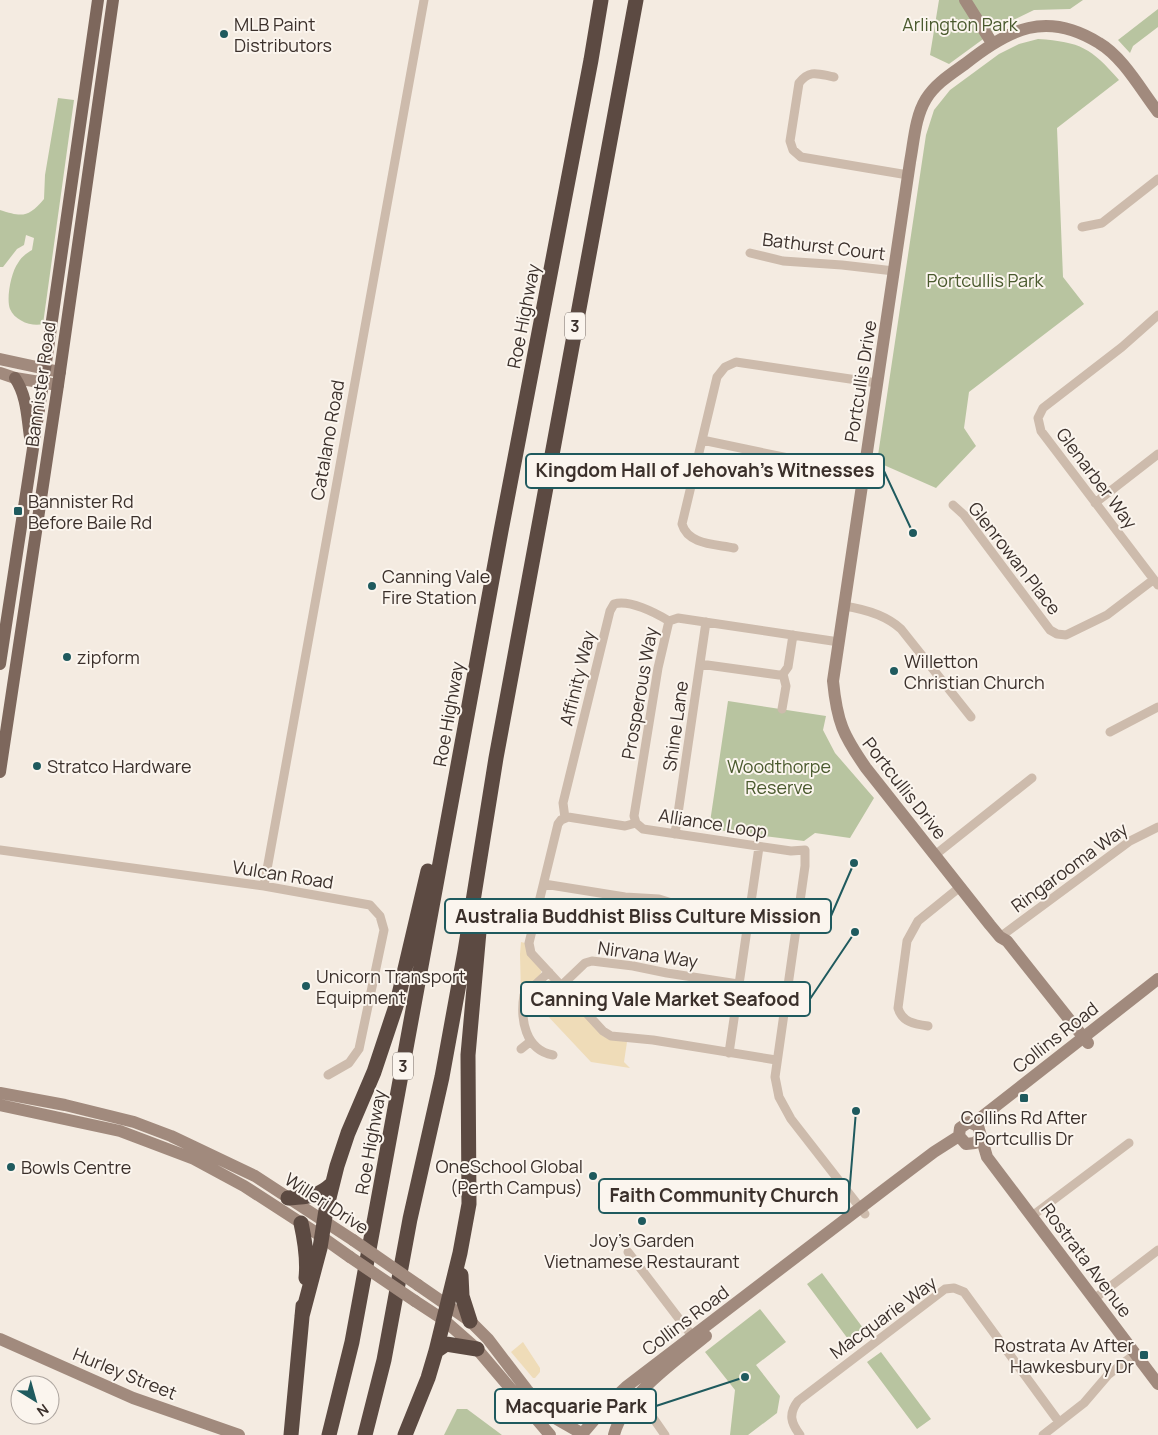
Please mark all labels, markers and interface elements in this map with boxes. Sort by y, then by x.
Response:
place label: MLB Paint Distributors [234,12,332,57]
park label: Arlington Park [902,12,1019,36]
marker: MLB Paint Distributors [218,28,230,40]
street label: Bathurst Court [761,227,887,265]
street label: Roe Highway [501,261,545,370]
park label: Portcullis Park [927,268,1045,292]
road number: 3 [565,312,585,340]
street label: Portcullis Drive [839,318,881,444]
street label: Bannister Road [19,320,61,448]
street label: Catalano Road [305,378,349,502]
street label: Glenarber Way [1051,423,1143,534]
callout: Kingdom Hall of Jehovah's Witnesses [526,454,884,488]
text: Kingdom Hall of Jehovah's Witnesses [535,457,875,483]
place label: Bannister Rd Before Baile Rd [28,489,152,534]
street label: Glenrowan Place [963,497,1067,619]
marker: Bannister Rd Before Baile Rd [12,505,24,517]
place label: Canning Vale Fire Station [382,564,490,609]
marker: Canning Vale Fire Station [366,580,378,592]
street label: Prosperous Way [616,624,663,761]
street label: Affinity Way [554,627,601,728]
place label: zipform [77,645,140,669]
place label: Willetton Christian Church [904,649,1045,694]
marker: zipform [61,651,73,663]
street label: Roe Highway [427,659,469,768]
marker: Willetton Christian Church [888,665,900,677]
street label: Shine Lane [657,679,693,773]
street label: Portcullis Drive [858,732,952,844]
place label: Stratco Hardware [47,754,192,778]
park label: Woodthorpe Reserve [727,754,831,799]
marker: Stratco Hardware [31,760,43,772]
street label: Alliance Loop [657,803,769,843]
street label: Ringarooma Way [1006,816,1132,917]
street label: Vulcan Road [231,854,335,894]
callout: Australia Buddhist Bliss Culture Mission [445,899,831,933]
text: Australia Buddhist Bliss Culture Mission [455,903,821,929]
street label: Nirvana Way [596,935,700,973]
place label: Unicorn Transport Equipment [316,964,466,1009]
marker: Unicorn Transport Equipment [300,980,312,992]
callout: Canning Vale Market Seafood [521,982,810,1016]
text: Canning Vale Market Seafood [530,986,800,1012]
street label: Collins Road [1007,996,1103,1078]
road number: 3 [393,1052,413,1080]
street label: Roe Highway [349,1087,391,1196]
marker: Collins Rd After Portcullis Dr [1018,1092,1030,1104]
place label: Collins Rd After Portcullis Dr [961,1105,1088,1150]
place label: OneSchool Global (Perth Campus) [436,1154,583,1199]
place label: Bowls Centre [21,1155,131,1179]
marker: Bowls Centre [5,1161,17,1173]
street label: Willeri Drive [280,1167,374,1239]
marker: OneSchool Global (Perth Campus) [587,1170,599,1182]
callout: Faith Community Church [599,1179,849,1213]
text: Faith Community Church [609,1182,839,1208]
street label: Rostrata Avenue [1036,1198,1138,1322]
marker: Joy's Garden Vietnamese Restaurant [636,1215,648,1227]
place label: Joy's Garden Vietnamese Restaurant [544,1228,740,1273]
street label: Macquarie Way [825,1270,942,1364]
street label: Collins Road [637,1280,733,1360]
place label: Rostrata Av After Hawkesbury Dr [994,1333,1135,1378]
street label: Hurley Street [70,1341,180,1405]
marker: Rostrata Av After Hawkesbury Dr [1138,1349,1150,1361]
north arrow [10,1375,60,1425]
callout: Macquarie Park [495,1389,656,1423]
text: Macquarie Park [505,1393,648,1419]
text: N [33,1400,53,1421]

